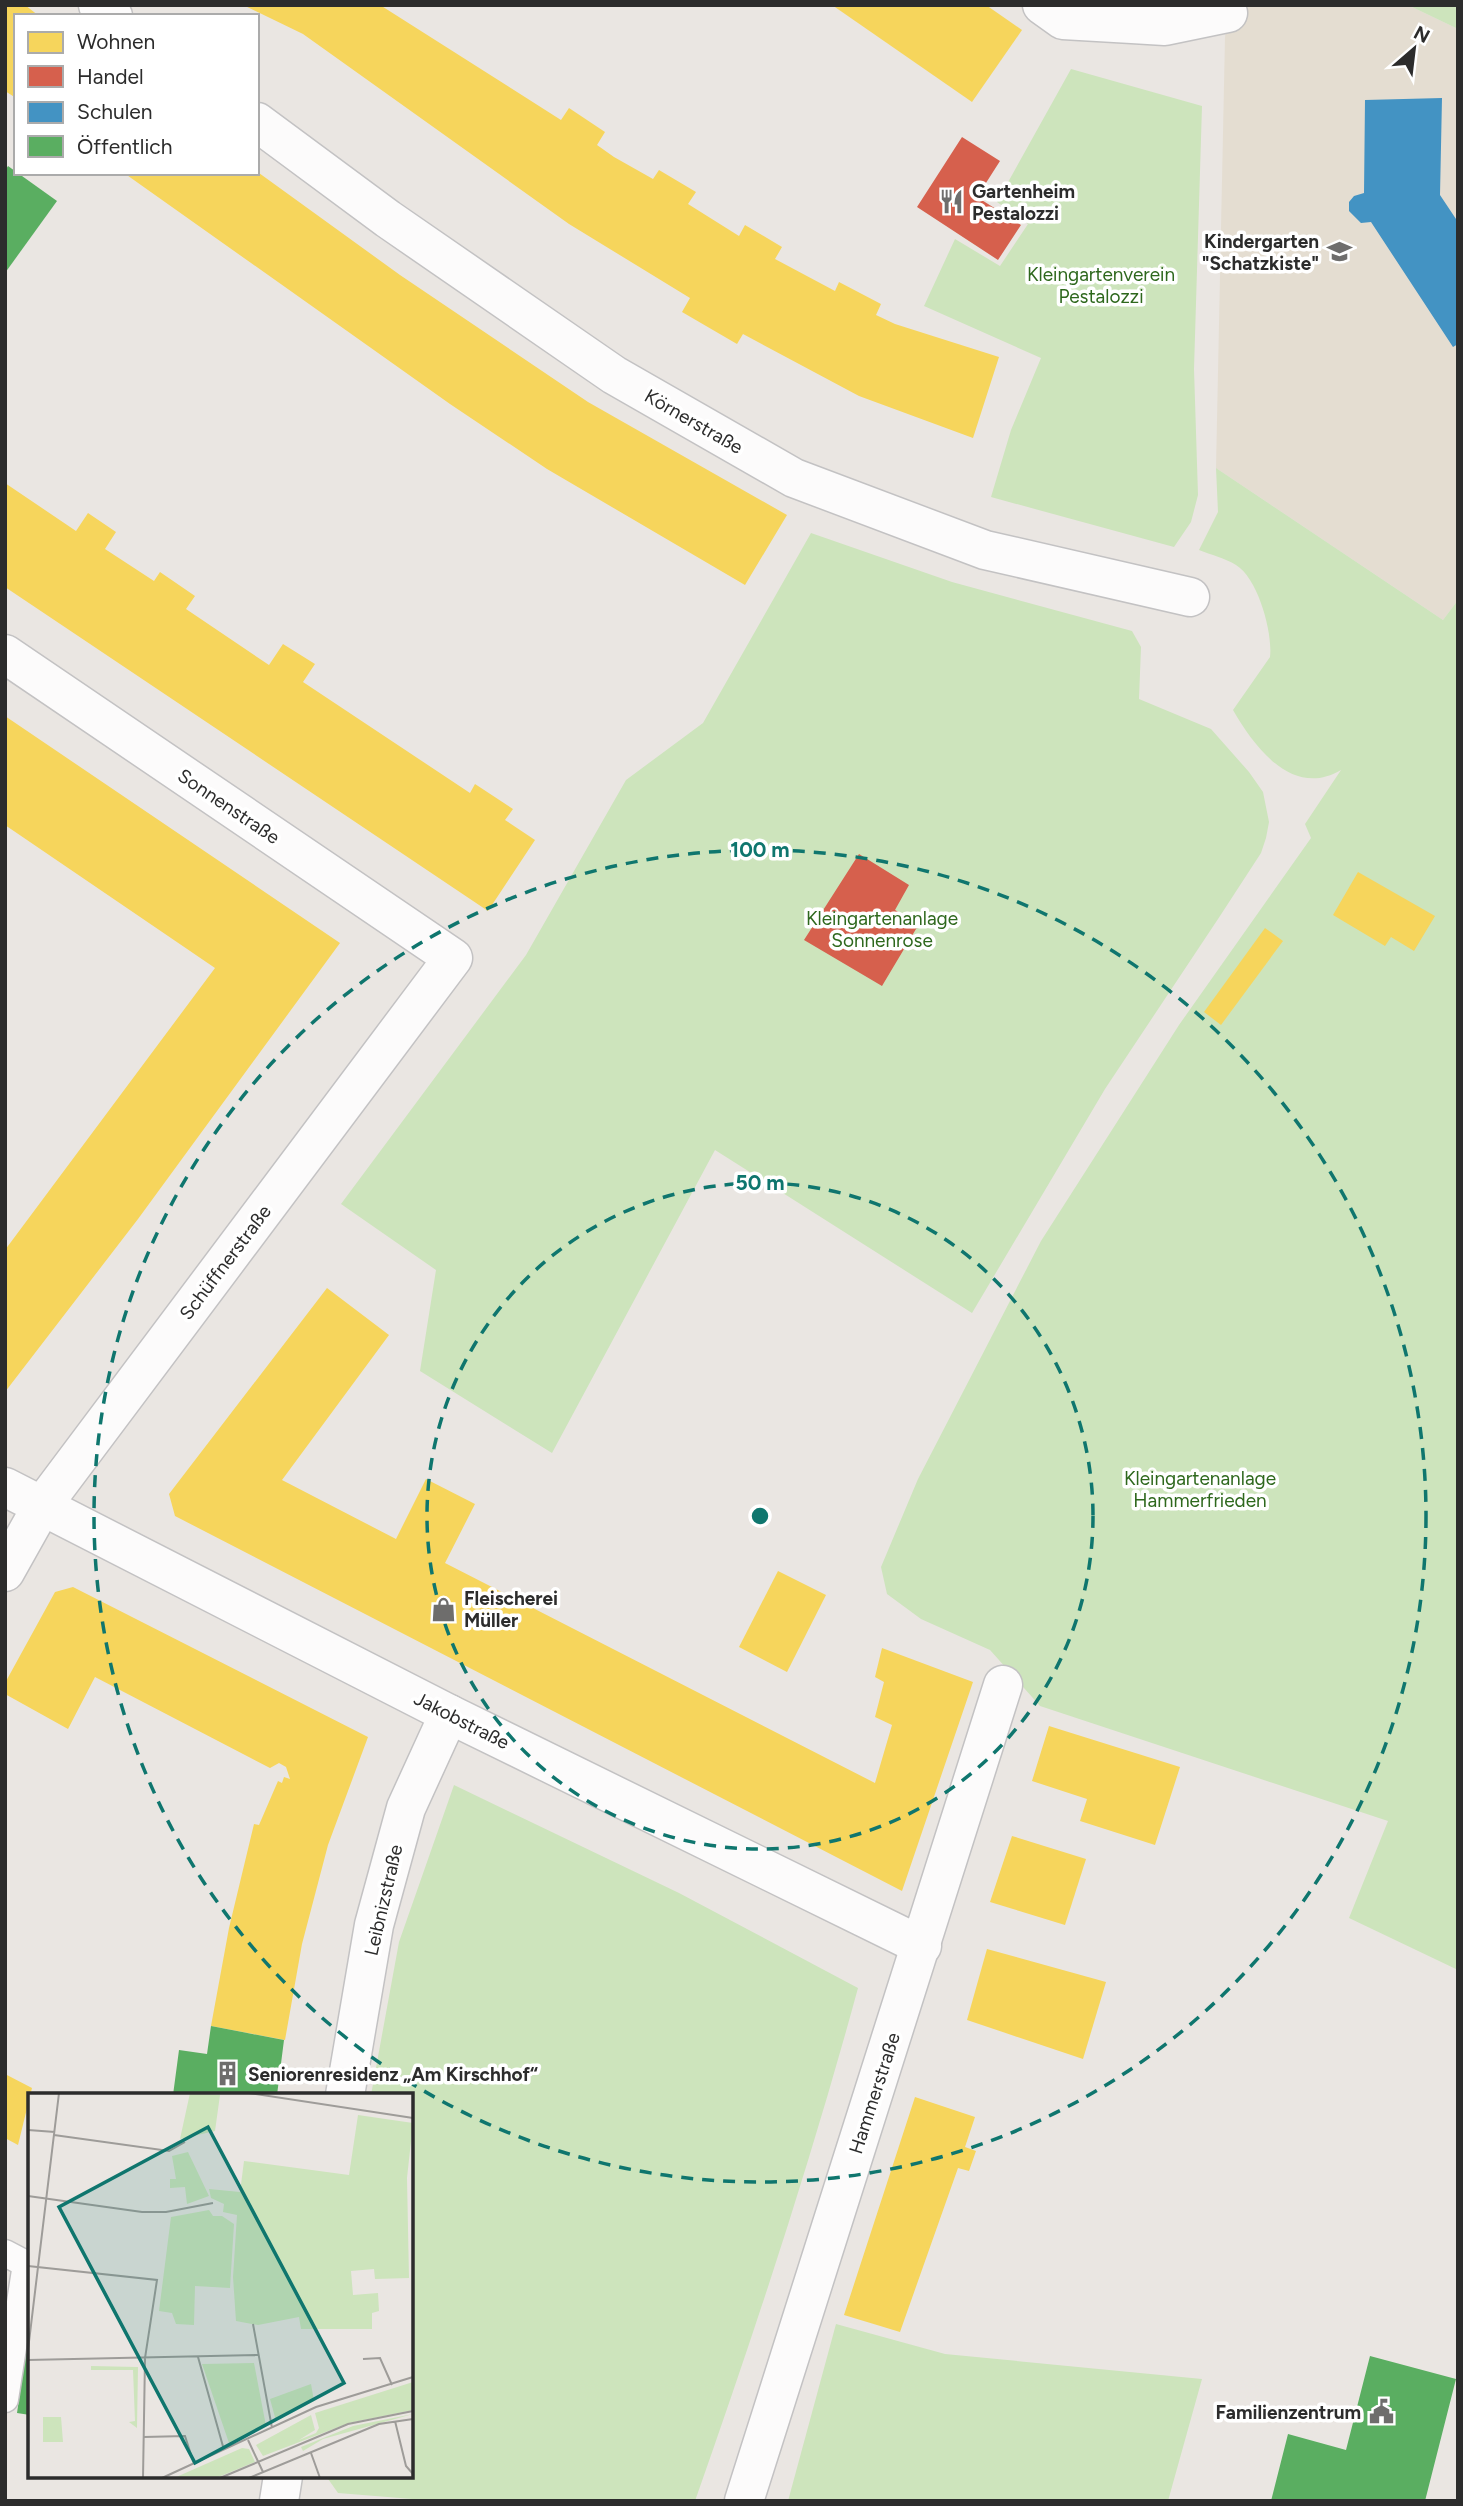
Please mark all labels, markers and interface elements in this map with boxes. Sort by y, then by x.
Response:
legend [14,14,259,175]
north arrow [1379,14,1449,84]
text: N [1410,21,1434,48]
text: Wohnen [77,29,155,54]
text: Handel [77,64,144,89]
text: Schulen [77,99,153,124]
text: Öffentlich [77,134,172,159]
place label: Gartenheim Pestalozzi [972,180,1075,225]
restaurant icon: Gartenheim Pestalozzi [938,188,966,216]
place label: Kindergarten "Schatzkiste" [1202,230,1319,275]
school or university icon: Kindergarten "Schatzkiste" [1325,238,1353,266]
park label: Kleingartenverein Pestalozzi [1027,263,1175,308]
street label: Körnerstraße [641,384,747,459]
street label: Sonnenstraße [173,764,284,849]
text: 100 m [730,837,790,862]
park label: Kleingartenanlage Sonnenrose [806,907,958,952]
text: 50 m [735,1170,785,1195]
street label: Schüffnerstraße [175,1200,276,1324]
park label: Kleingartenanlage Hammerfrieden [1124,1467,1276,1512]
centre of rings [748,1504,772,1528]
place label: Fleischerei Müller [464,1587,558,1632]
shop icon: Fleischerei Müller [430,1595,458,1623]
street label: Jakobstraße [410,1687,513,1754]
street label: Leibnizstraße [360,1842,407,1958]
street label: Hammerstraße [844,2030,905,2157]
building icon: Seniorenresidenz „Am Kirschhof“ [214,2060,242,2088]
place label: Seniorenresidenz „Am Kirschhof“ [248,2063,538,2086]
inset map [28,2093,413,2478]
public building icon: Familienzentrum [1367,2398,1395,2426]
place label: Familienzentrum [1215,2401,1361,2424]

